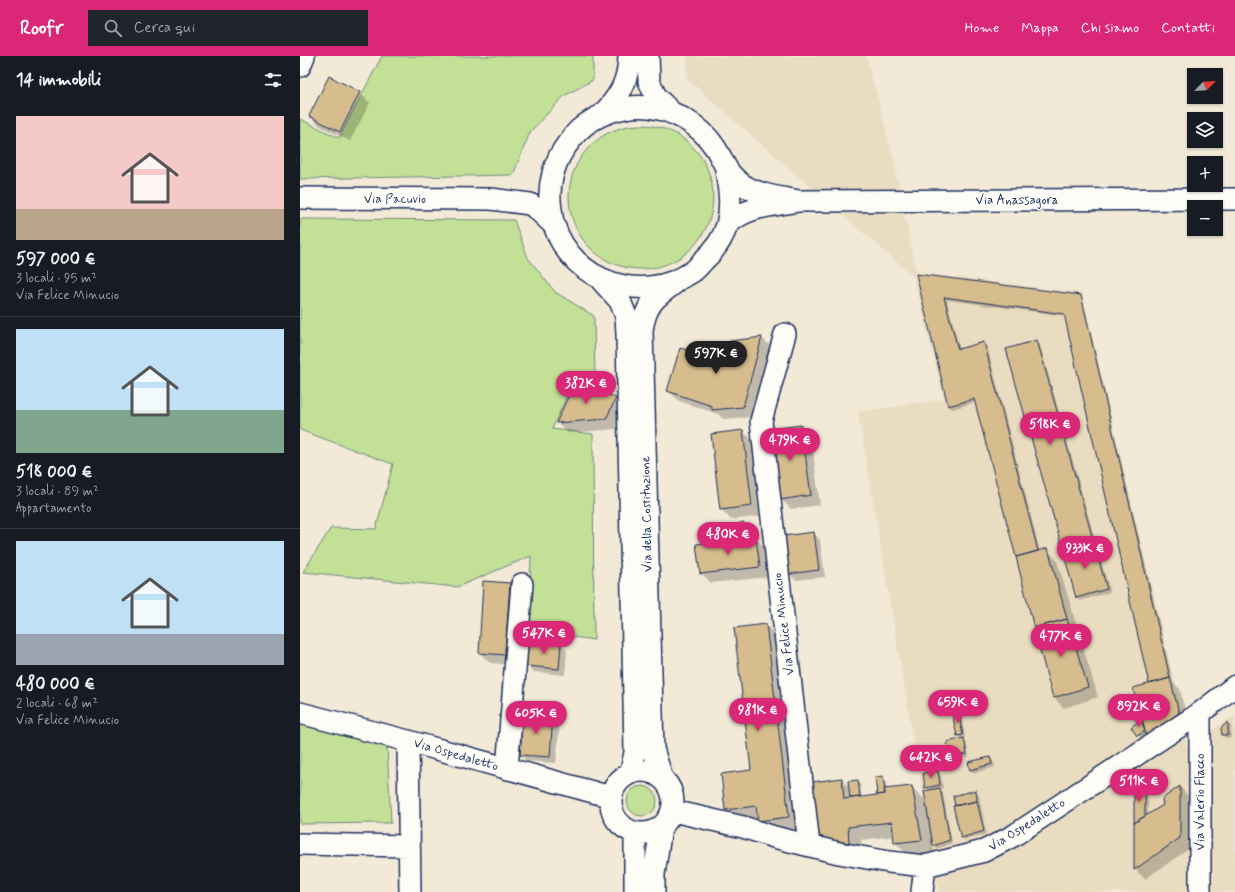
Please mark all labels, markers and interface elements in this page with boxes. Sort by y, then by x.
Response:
search box [88,10,368,46]
text: Roofr [20,16,64,41]
icon: search [102,17,124,39]
text: Cerca qui [134,18,195,38]
text: Home [964,19,999,37]
text: Mappa [1021,19,1059,37]
text: Chi siamo [1081,19,1139,37]
text: Contatti [1161,19,1215,37]
north arrow [1187,68,1223,104]
map controls [1187,68,1223,236]
text: 14 immobili [16,69,101,91]
icon: filters [262,69,284,91]
button: layers [1187,112,1223,148]
icon: home [114,142,186,214]
button: + [1187,156,1223,192]
street label: Via Pacuvio [364,191,426,208]
street label: Via Anassagora [976,192,1059,209]
button: − [1187,200,1223,236]
text: 597 000 € [16,248,96,270]
text: 3 locali · 95 m² [16,270,97,287]
text: Via Felice Minucio [16,287,119,304]
pin: 597K € [683,341,749,375]
text: 597K € [694,345,738,362]
icon: home [114,355,186,427]
pin: 382K € [553,371,619,405]
text: 382K € [565,375,607,392]
pin: 518K € [1017,412,1083,446]
text: 518K € [1029,416,1071,433]
pin: 479K € [757,428,823,462]
text: 479K € [769,432,811,449]
street label: Via della Costituzione [637,456,657,572]
text: 518 000 € [16,461,92,483]
text: 3 locali · 89 m² [16,483,99,500]
text: Appartamento [16,500,91,517]
pin: 480K € [695,522,761,556]
text: 480K € [706,526,750,543]
pin: 933K € [1052,536,1118,570]
text: 933K € [1066,540,1104,557]
icon: home [114,567,186,639]
street label: Via Felice Minucio [769,572,799,676]
pin: 547K € [511,621,577,655]
pin: 477K € [1028,624,1094,658]
text: 547K € [522,625,566,642]
text: 477K € [1040,628,1082,645]
text: 480 000 € [16,673,95,695]
pin: 659K € [925,690,991,724]
text: 659K € [937,694,979,711]
pin: 892K € [1106,694,1172,728]
text: 2 locali · 68 m² [16,695,98,712]
pin: 981K € [725,698,791,732]
text: 892K € [1117,698,1161,715]
pin: 605K € [503,701,569,735]
text: 981K € [738,702,778,719]
text: 605K € [515,705,557,722]
text: Via Felice Minucio [16,712,119,729]
street label: Via Ospedaletto [412,735,501,775]
pin: 642K € [898,745,964,779]
text: 642K € [909,749,953,766]
street label: Via Valerio Flacco [1192,753,1209,850]
pin: 511K € [1106,769,1172,803]
text: 511K € [1119,773,1159,790]
street label: Via Ospedaletto [985,794,1069,855]

